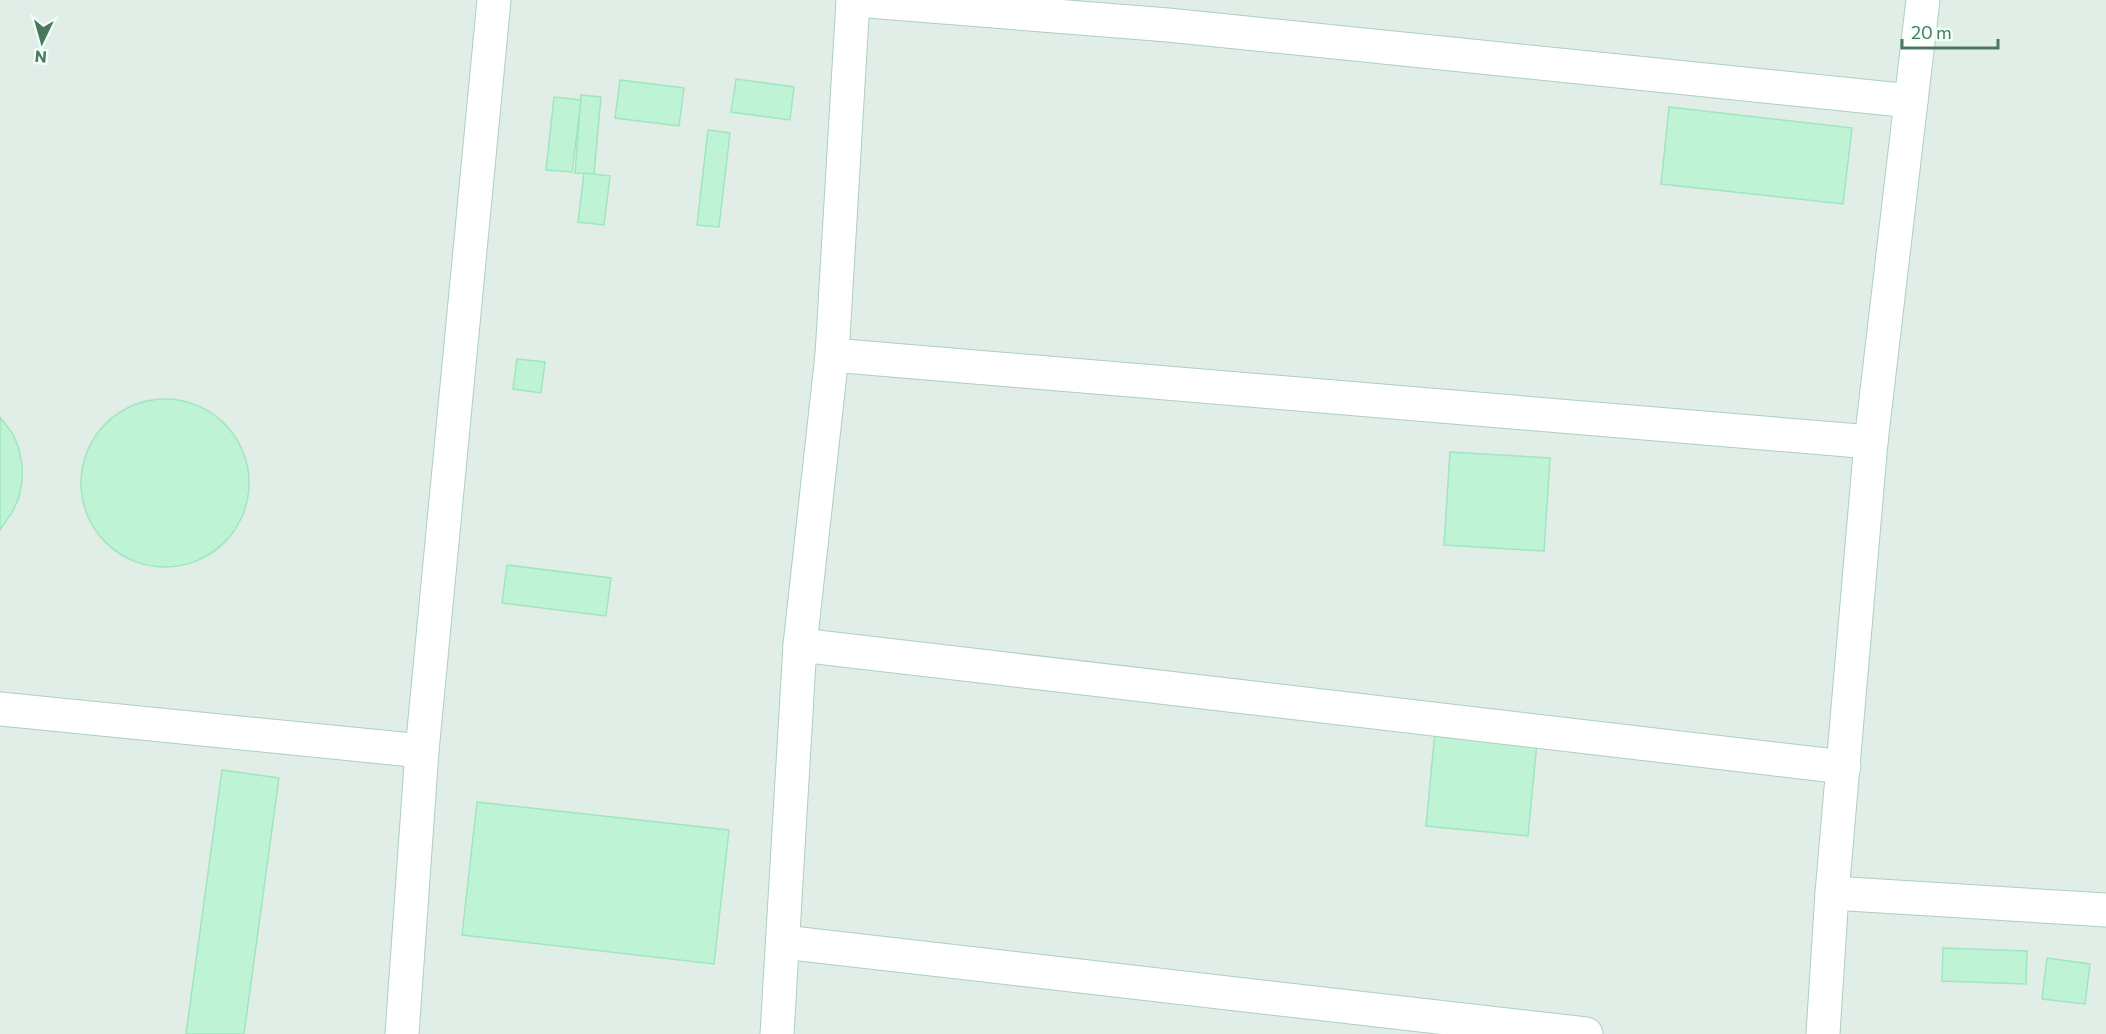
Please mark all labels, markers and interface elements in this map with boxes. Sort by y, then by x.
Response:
north arrow [12,12,72,72]
scale bar [1902,12,1998,50]
text: 20 m [1911,21,1952,43]
text: N [34,47,47,67]

